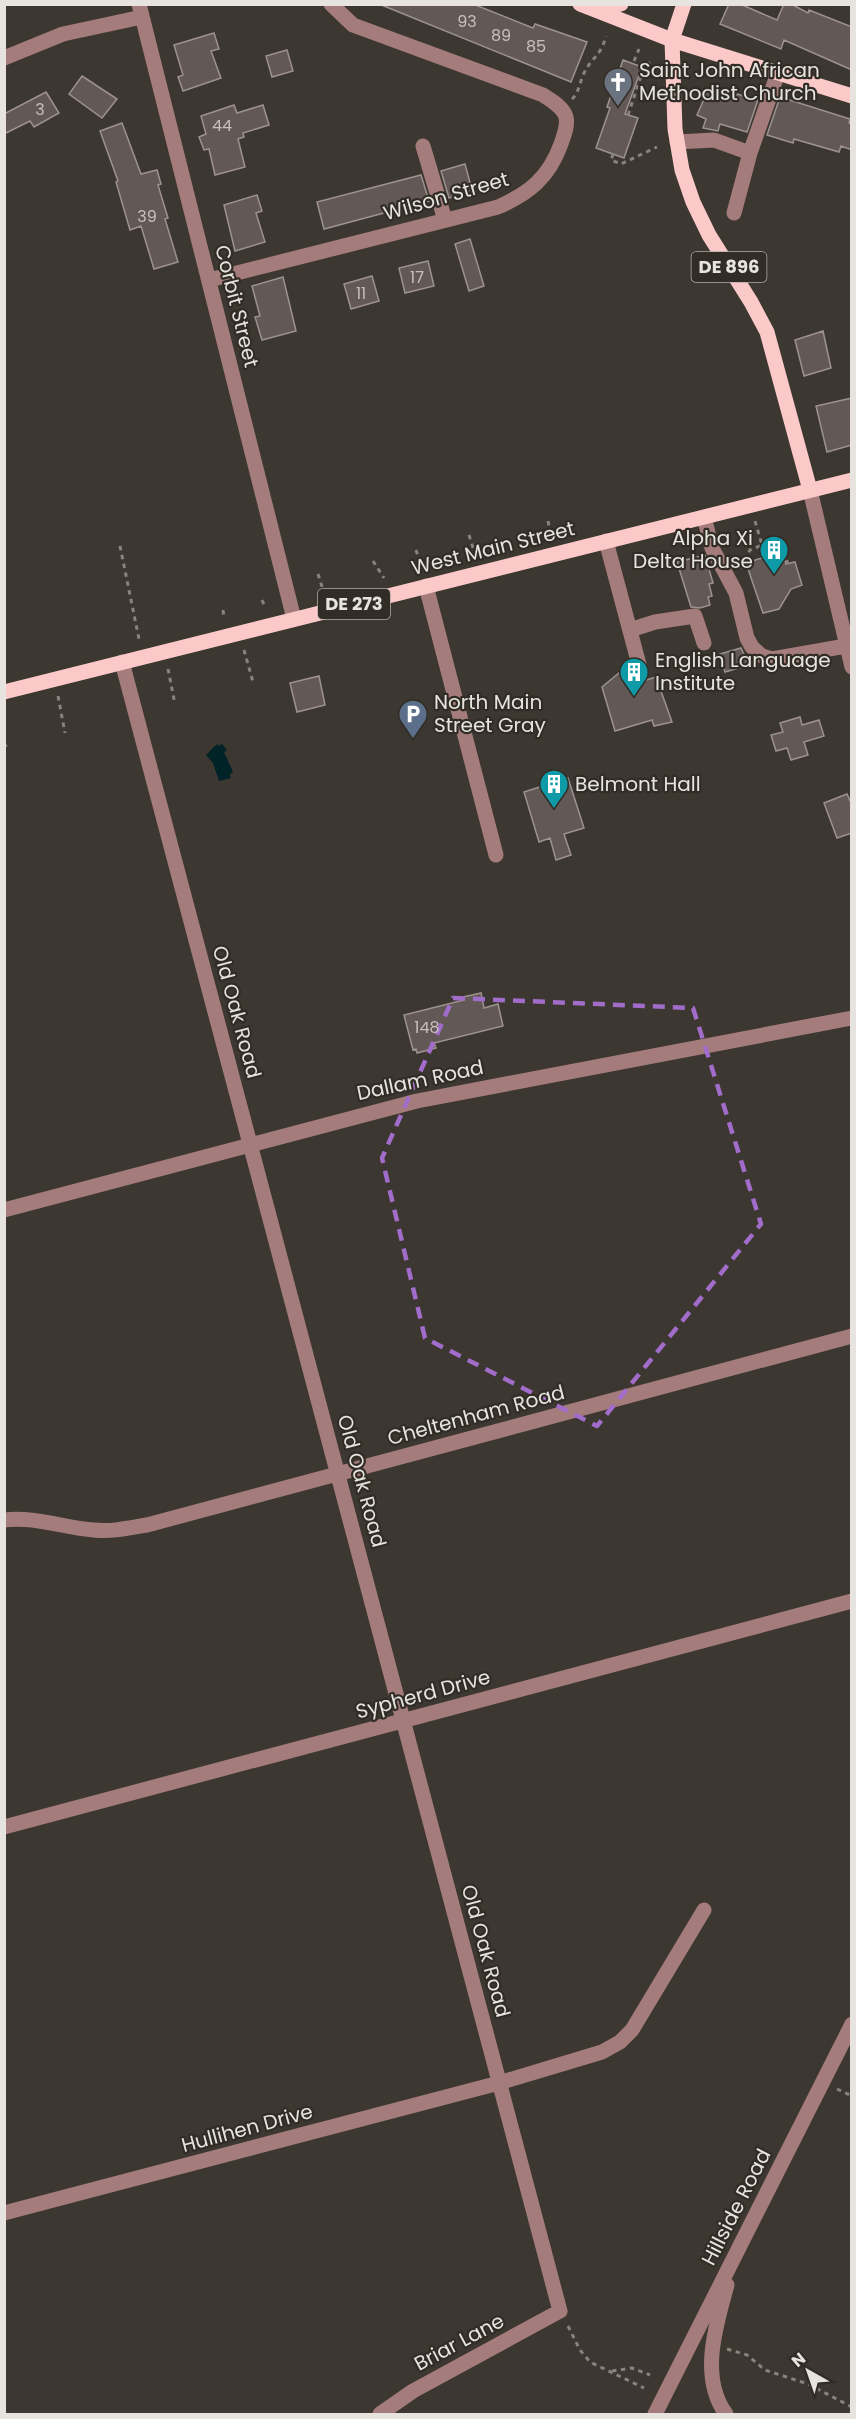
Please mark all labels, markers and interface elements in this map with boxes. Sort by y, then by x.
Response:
house number: 93 [457,10,477,33]
house number: 89 [491,24,511,47]
house number: 85 [526,35,546,58]
place label: Saint John African Methodist Church [639,56,820,107]
church icon: Saint John African Methodist Church [602,66,634,108]
house number: 3 [35,98,45,121]
house number: 44 [212,114,232,137]
street label: Wilson Street [380,165,512,227]
house number: 39 [137,205,157,228]
street label: Corbit Street [208,242,266,370]
road number: DE 896 [692,252,766,282]
house number: 17 [410,266,424,289]
house number: 11 [356,282,366,305]
street label: West Main Street [408,514,578,582]
place label: Alpha Xi Delta House [633,524,753,575]
building icon: Alpha Xi Delta House [758,534,790,576]
road number: DE 273 [318,589,390,619]
place label: English Language Institute [655,646,831,697]
building icon: English Language Institute [618,656,650,698]
place label: North Main Street Gray [434,688,546,739]
parking icon: North Main Street Gray [397,698,429,740]
building icon: Belmont Hall [538,768,570,810]
place label: Belmont Hall [575,770,701,798]
street label: Old Oak Road [206,943,268,1081]
house number: 148 [414,1016,440,1039]
street label: Dallam Road [354,1053,486,1107]
street label: Cheltenham Road [384,1378,568,1452]
street label: Old Oak Road [331,1412,393,1550]
street label: Sypherd Drive [353,1663,493,1725]
street label: Old Oak Road [455,1882,517,2020]
street label: Hullihen Drive [178,2097,316,2159]
street label: Hillside Road [695,2144,777,2270]
street label: Briar Lane [409,2307,509,2377]
north arrow [778,2341,838,2401]
text: N [787,2347,811,2373]

